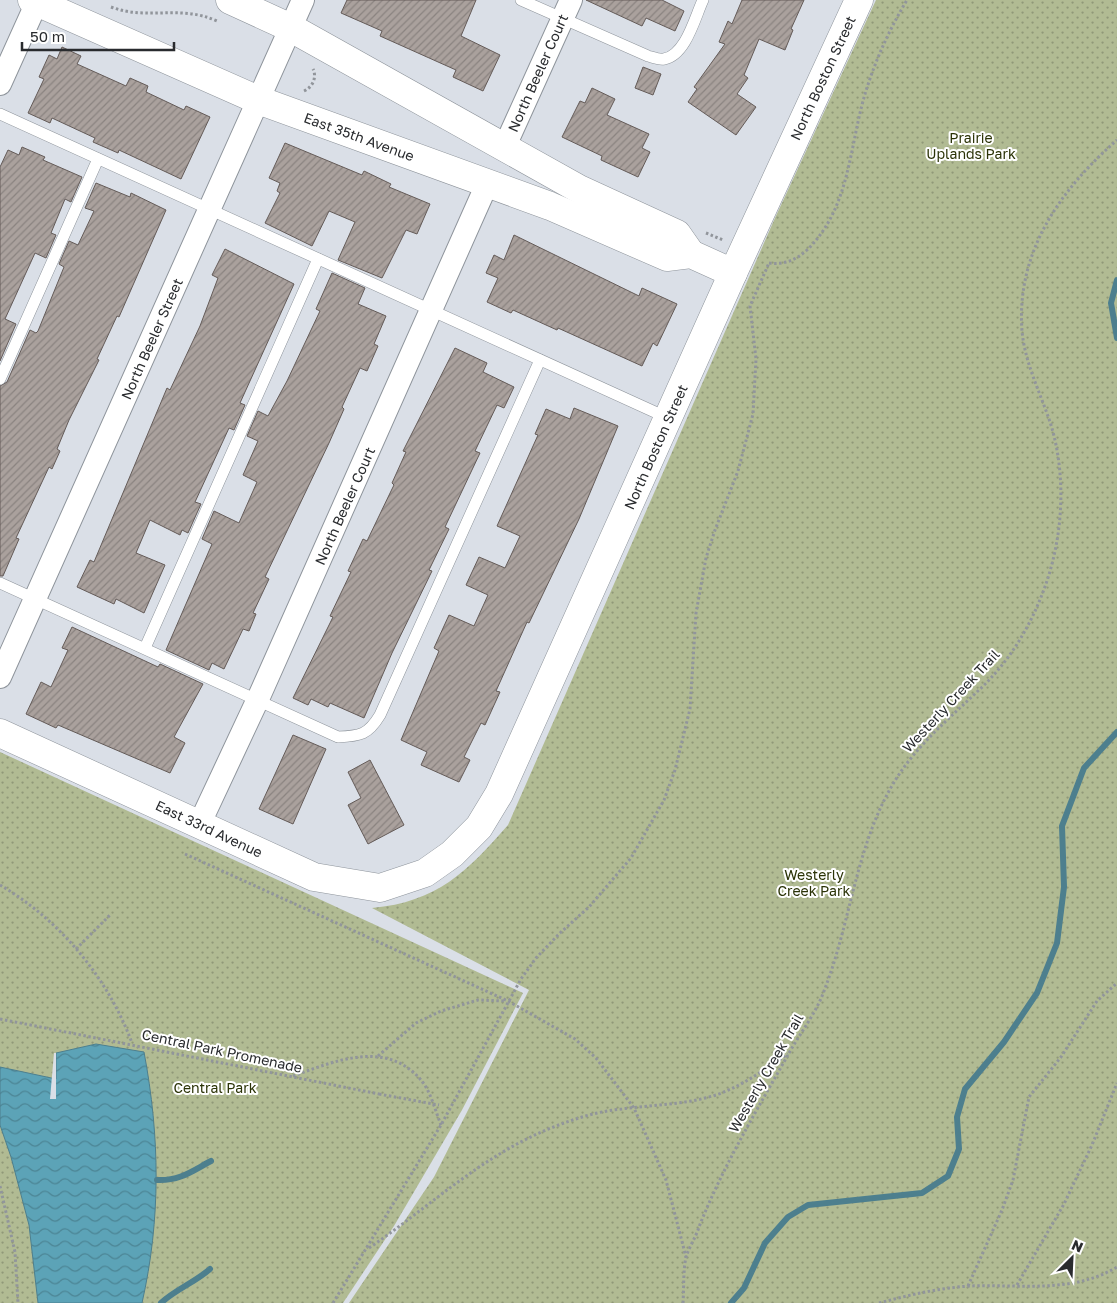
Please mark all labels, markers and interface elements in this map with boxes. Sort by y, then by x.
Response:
street label: North Beeler Court [504,11,571,134]
street label: North Boston Street [786,13,859,143]
scale bar [22,20,175,52]
text: 50 m [30,27,65,45]
street label: East 35th Avenue [302,109,417,164]
park label: Prairie Uplands Park [926,129,1016,162]
street label: North Beeler Street [117,276,186,402]
street label: North Boston Street [620,382,691,512]
street label: North Beeler Court [311,444,378,567]
street label: Westerly Creek Trail [899,646,1003,756]
street label: East 33rd Avenue [153,796,265,861]
park label: Westerly Creek Park [778,866,850,899]
street label: Westerly Creek Trail [725,1010,807,1135]
street label: Central Park Promenade [140,1025,304,1076]
park label: Central Park [173,1079,257,1096]
north arrow [1047,1233,1097,1283]
text: N [1069,1236,1086,1256]

